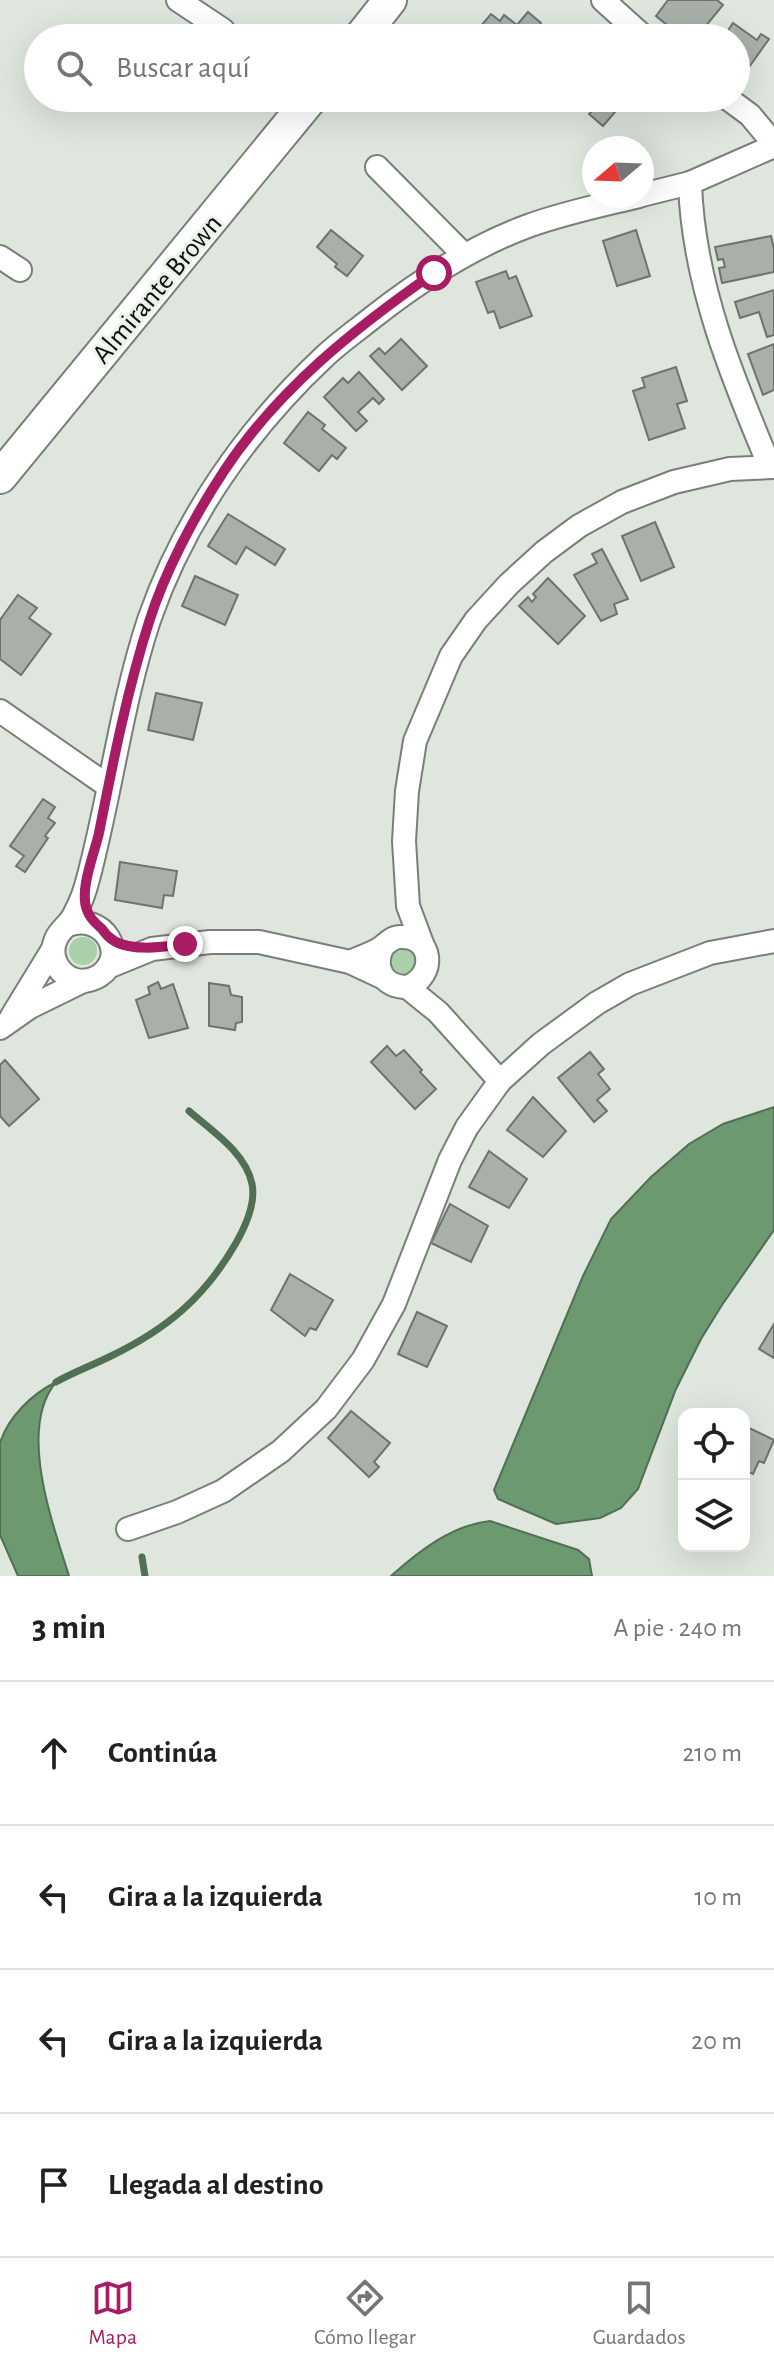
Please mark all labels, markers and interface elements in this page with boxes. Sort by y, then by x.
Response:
search box [24,24,750,112]
icon: search [52,46,96,90]
text: Buscar aquí [116,53,250,83]
north arrow [582,136,654,208]
street label: Almirante Brown [87,210,228,369]
route start [416,255,452,291]
route end [167,926,203,962]
map controls [678,1408,750,1552]
button: locate [678,1408,750,1480]
button: layers [678,1480,750,1552]
text: 3 min [32,1611,106,1645]
text: A pie · 240 m [613,1615,742,1641]
icon: ahead [32,1731,76,1775]
text: Continúa [108,1738,217,1768]
text: 210 m [682,1740,742,1766]
icon: left [32,1875,76,1919]
text: Gira a la izquierda [108,1882,323,1912]
text: 10 m [694,1884,742,1910]
icon: left [32,2019,76,2063]
text: Gira a la izquierda [108,2026,323,2056]
text: 20 m [691,2028,742,2054]
icon: arrive [32,2163,76,2207]
text: Llegada al destino [108,2170,324,2200]
tab: Mapa [88,2276,137,2350]
tab: Cómo llegar [314,2276,416,2350]
tab: Guardados [593,2276,686,2350]

